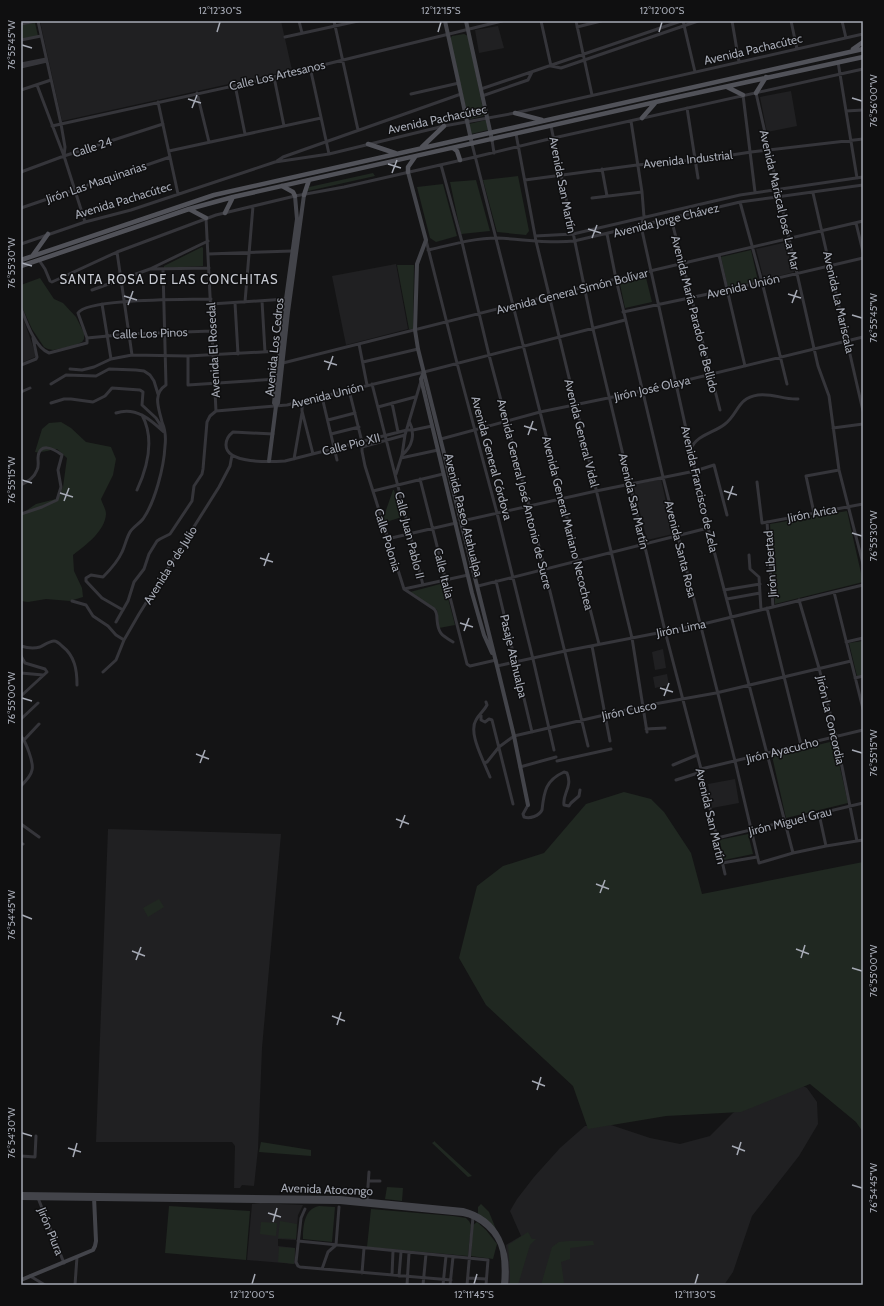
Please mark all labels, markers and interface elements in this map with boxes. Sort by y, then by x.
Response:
text: 12°12'30"S [198,4,242,17]
text: 12°12'15"S [421,4,461,17]
text: 12°12'00"S [640,4,684,17]
text: 76°55'45"W [5,20,18,70]
street label: Avenida Pachacútec [702,30,804,68]
street label: Calle Los Artesanos [228,57,327,93]
text: 76°56'00"W [867,74,880,127]
street label: Avenida Pachacútec [386,101,488,137]
street label: Avenida Mariscal José La Mar [757,128,804,272]
street label: Calle 24 [70,134,114,160]
street label: Avenida San Martín [546,135,580,235]
street label: Avenida Industrial [643,147,734,171]
street label: Jirón Las Maquinarias [43,158,148,207]
street label: Avenida Pachacútec [73,178,174,222]
street label: Avenida Jorge Chávez [612,200,721,240]
street label: Avenida María Parado de Bellido [668,234,722,395]
text: 76°55'30"W [5,237,18,288]
street label: Avenida La Mariscala [820,250,858,355]
street label: Avenida General Simón Bolívar [495,265,650,317]
street label: Avenida Unión [705,270,781,302]
district label: SANTA ROSA DE LAS CONCHITAS [59,271,279,287]
text: 76°55'45"W [867,293,880,343]
street label: Avenida Los Cedros [261,297,287,397]
street label: Avenida El Rosedal [203,302,223,398]
street label: Calle Los Pinos [112,324,188,342]
street label: Jirón José Olaya [611,372,692,404]
street label: Avenida General Vidal [561,377,603,489]
street label: Avenida Unión [289,379,365,411]
street label: Avenida General Córdova [468,394,516,522]
street label: Avenida General José Antonio de Sucre [494,397,556,591]
street label: Avenida Francisco de Zela [678,424,722,554]
street label: Calle Pio XII [320,430,382,458]
street label: Avenida General Mariano Necochea [539,434,597,612]
street label: Avenida Paseo Atahualpa [441,452,487,579]
street label: Avenida San Martín [616,452,652,551]
text: 76°55'15"W [5,456,18,504]
street label: Calle Juan Pablo II [392,490,428,580]
street label: Avenida Santa Rosa [662,499,700,599]
street label: Jirón Arica [785,501,838,525]
street label: Calle Polonia [371,507,405,574]
text: 76°55'30"W [867,510,880,561]
street label: Avenida 9 de Julio [140,523,200,607]
street label: Jirón Libertad [760,530,780,599]
street label: Calle Italia [430,546,458,600]
street label: Pasaje Atahualpa [497,613,531,699]
street label: Jirón Lima [654,616,707,640]
text: 76°55'00"W [5,671,18,724]
street label: Jirón La Concordia [813,673,849,766]
street label: Jirón Cusco [599,697,658,723]
text: 76°55'15"W [867,729,880,777]
street label: Jirón Ayacucho [743,734,820,766]
street label: Avenida San Martín [693,767,729,866]
street label: Jirón Miguel Grau [746,803,833,839]
text: 76°54'45"W [5,890,18,940]
text: 76°55'00"W [867,944,880,997]
text: 76°54'30"W [5,1107,18,1159]
text: 76°54'45"W [867,1163,880,1213]
street label: Avenida Atocongo [281,1180,374,1198]
street label: Jirón Piura [34,1204,67,1257]
text: 12°12'00"S [230,1288,274,1301]
text: 12°11'45"S [454,1288,494,1301]
text: 12°11'30"S [674,1288,716,1301]

